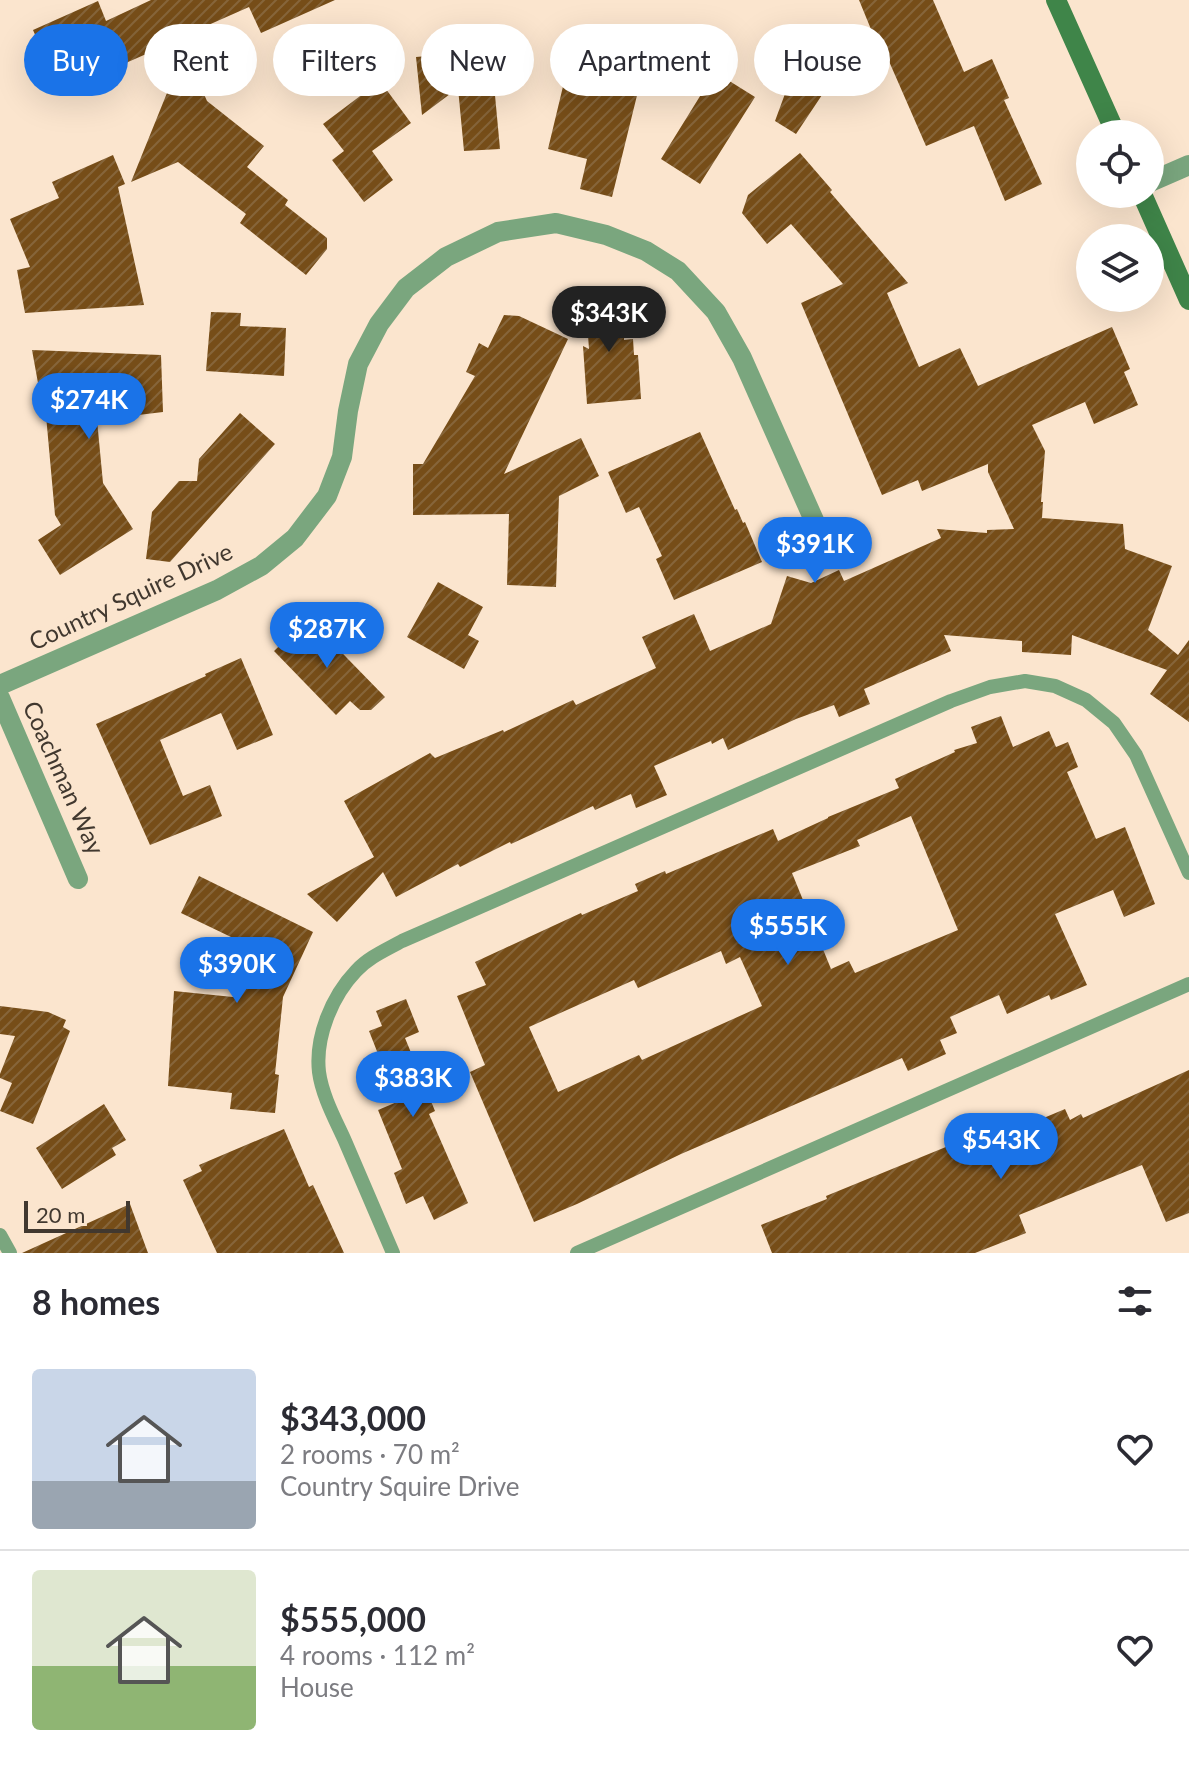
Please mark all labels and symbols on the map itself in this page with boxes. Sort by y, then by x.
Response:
pin: $343K [553,286,665,354]
pin: $274K [33,373,145,441]
pin: $391K [759,517,871,585]
street label: Country Squire Drive [24,536,237,655]
pin: $287K [271,602,383,670]
street label: Coachman Way [18,696,111,859]
pin: $555K [732,899,844,967]
pin: $390K [181,937,293,1005]
pin: $383K [357,1051,469,1119]
pin: $543K [945,1113,1057,1181]
scale bar [24,1197,130,1233]

